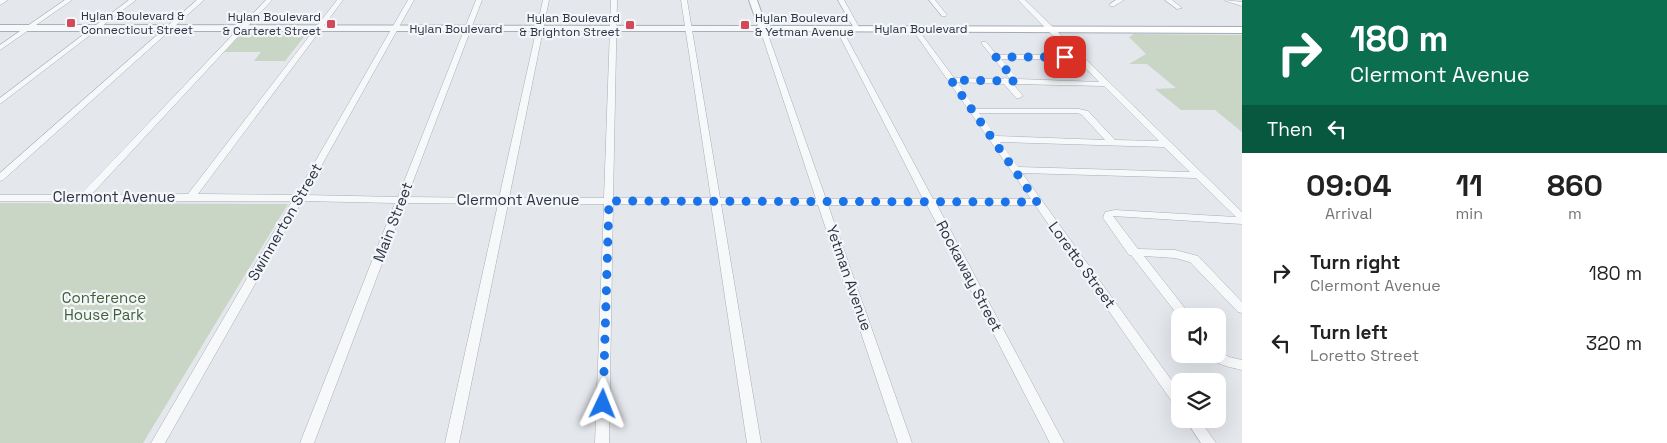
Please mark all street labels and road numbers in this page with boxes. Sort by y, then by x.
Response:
street label: Hylan Boulevard [409,21,503,37]
street label: Hylan Boulevard [874,21,968,37]
street label: Swinnerton Street [243,160,326,284]
street label: Main Street [369,179,417,265]
street label: Clermont Avenue [53,187,175,206]
street label: Clermont Avenue [457,190,579,209]
street label: Rockaway Street [932,217,1007,335]
street label: Loretto Street [1045,218,1120,312]
street label: Yetman Avenue [822,222,877,333]

